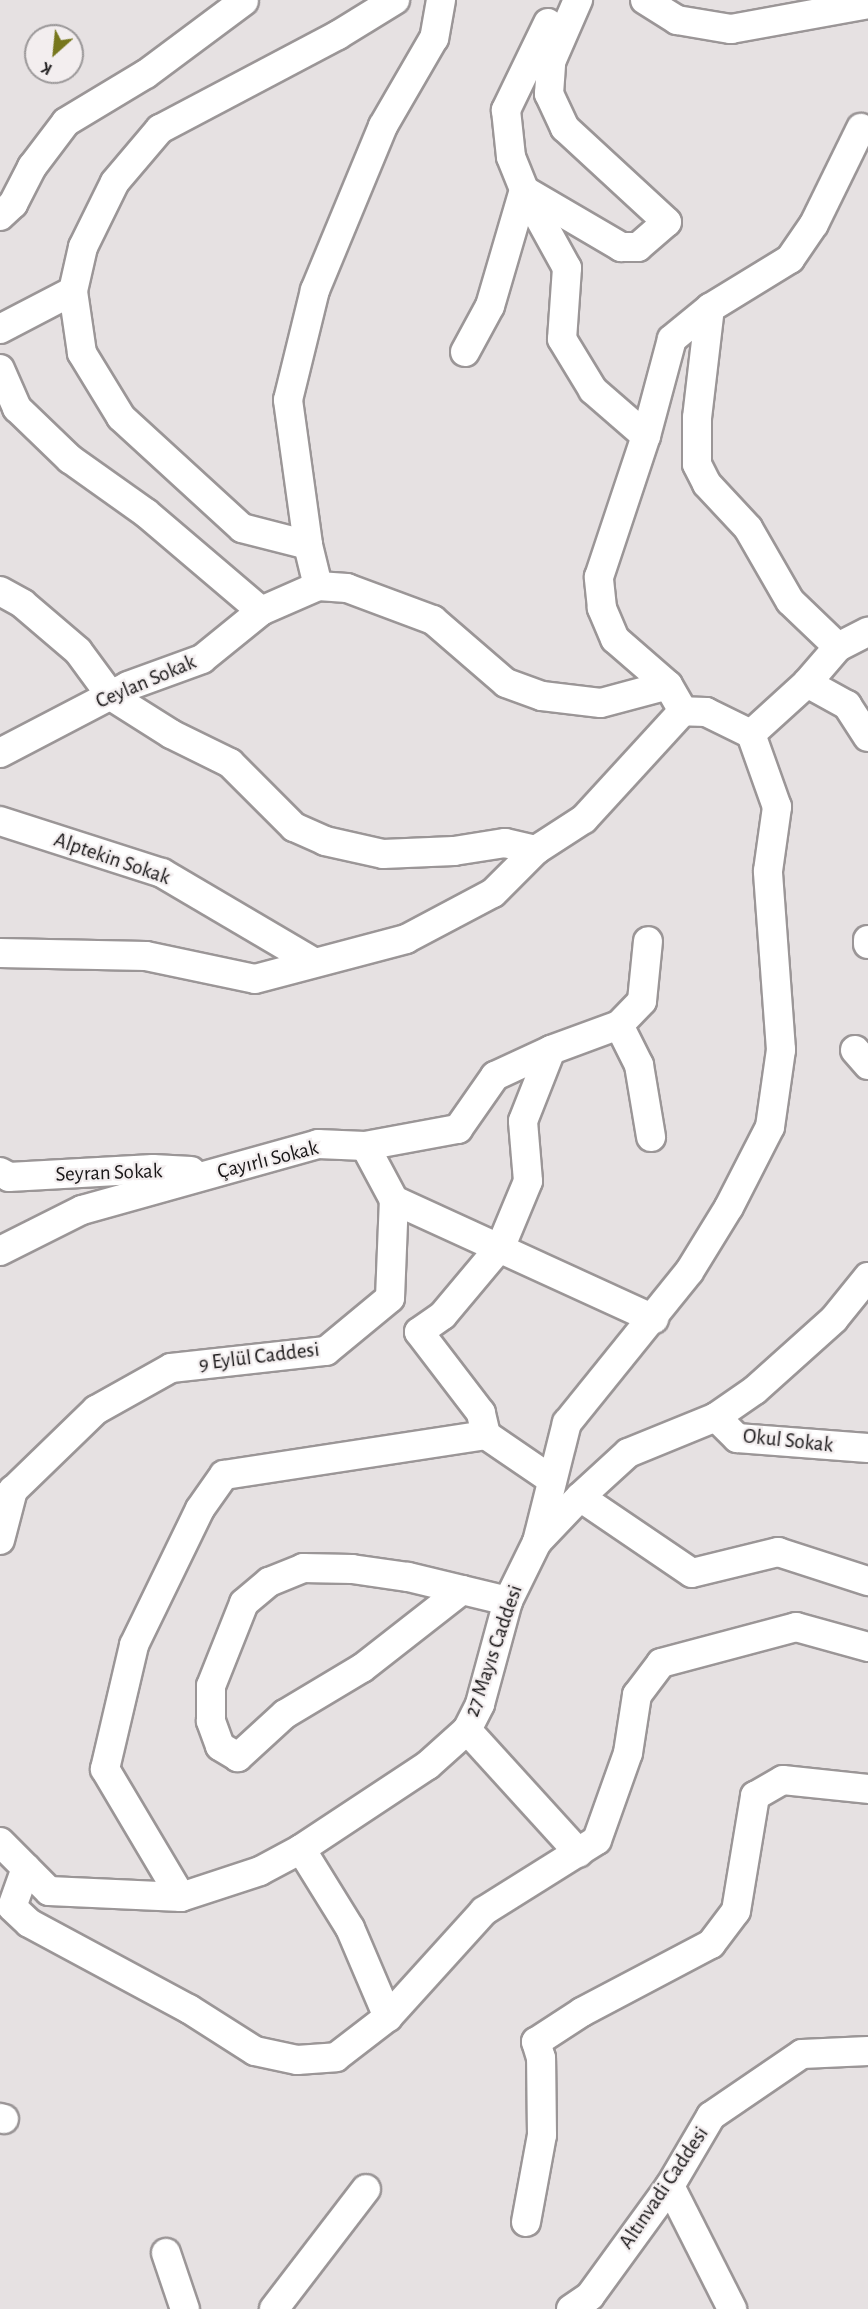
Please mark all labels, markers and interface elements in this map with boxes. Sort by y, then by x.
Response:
north arrow [24,24,84,84]
text: K [39,59,55,78]
street label: Ceylan Sokak [92,650,200,714]
street label: Alptekin Sokak [51,827,173,891]
street label: Çayırlı Sokak [215,1135,321,1185]
street label: Seyran Sokak [55,1159,163,1187]
street label: 9 Eylül Caddesi [197,1337,321,1377]
street label: Okul Sokak [742,1424,834,1458]
street label: 27 Mayıs Caddesi [460,1582,528,1720]
street label: Altınvadi Caddesi [614,2122,714,2254]

